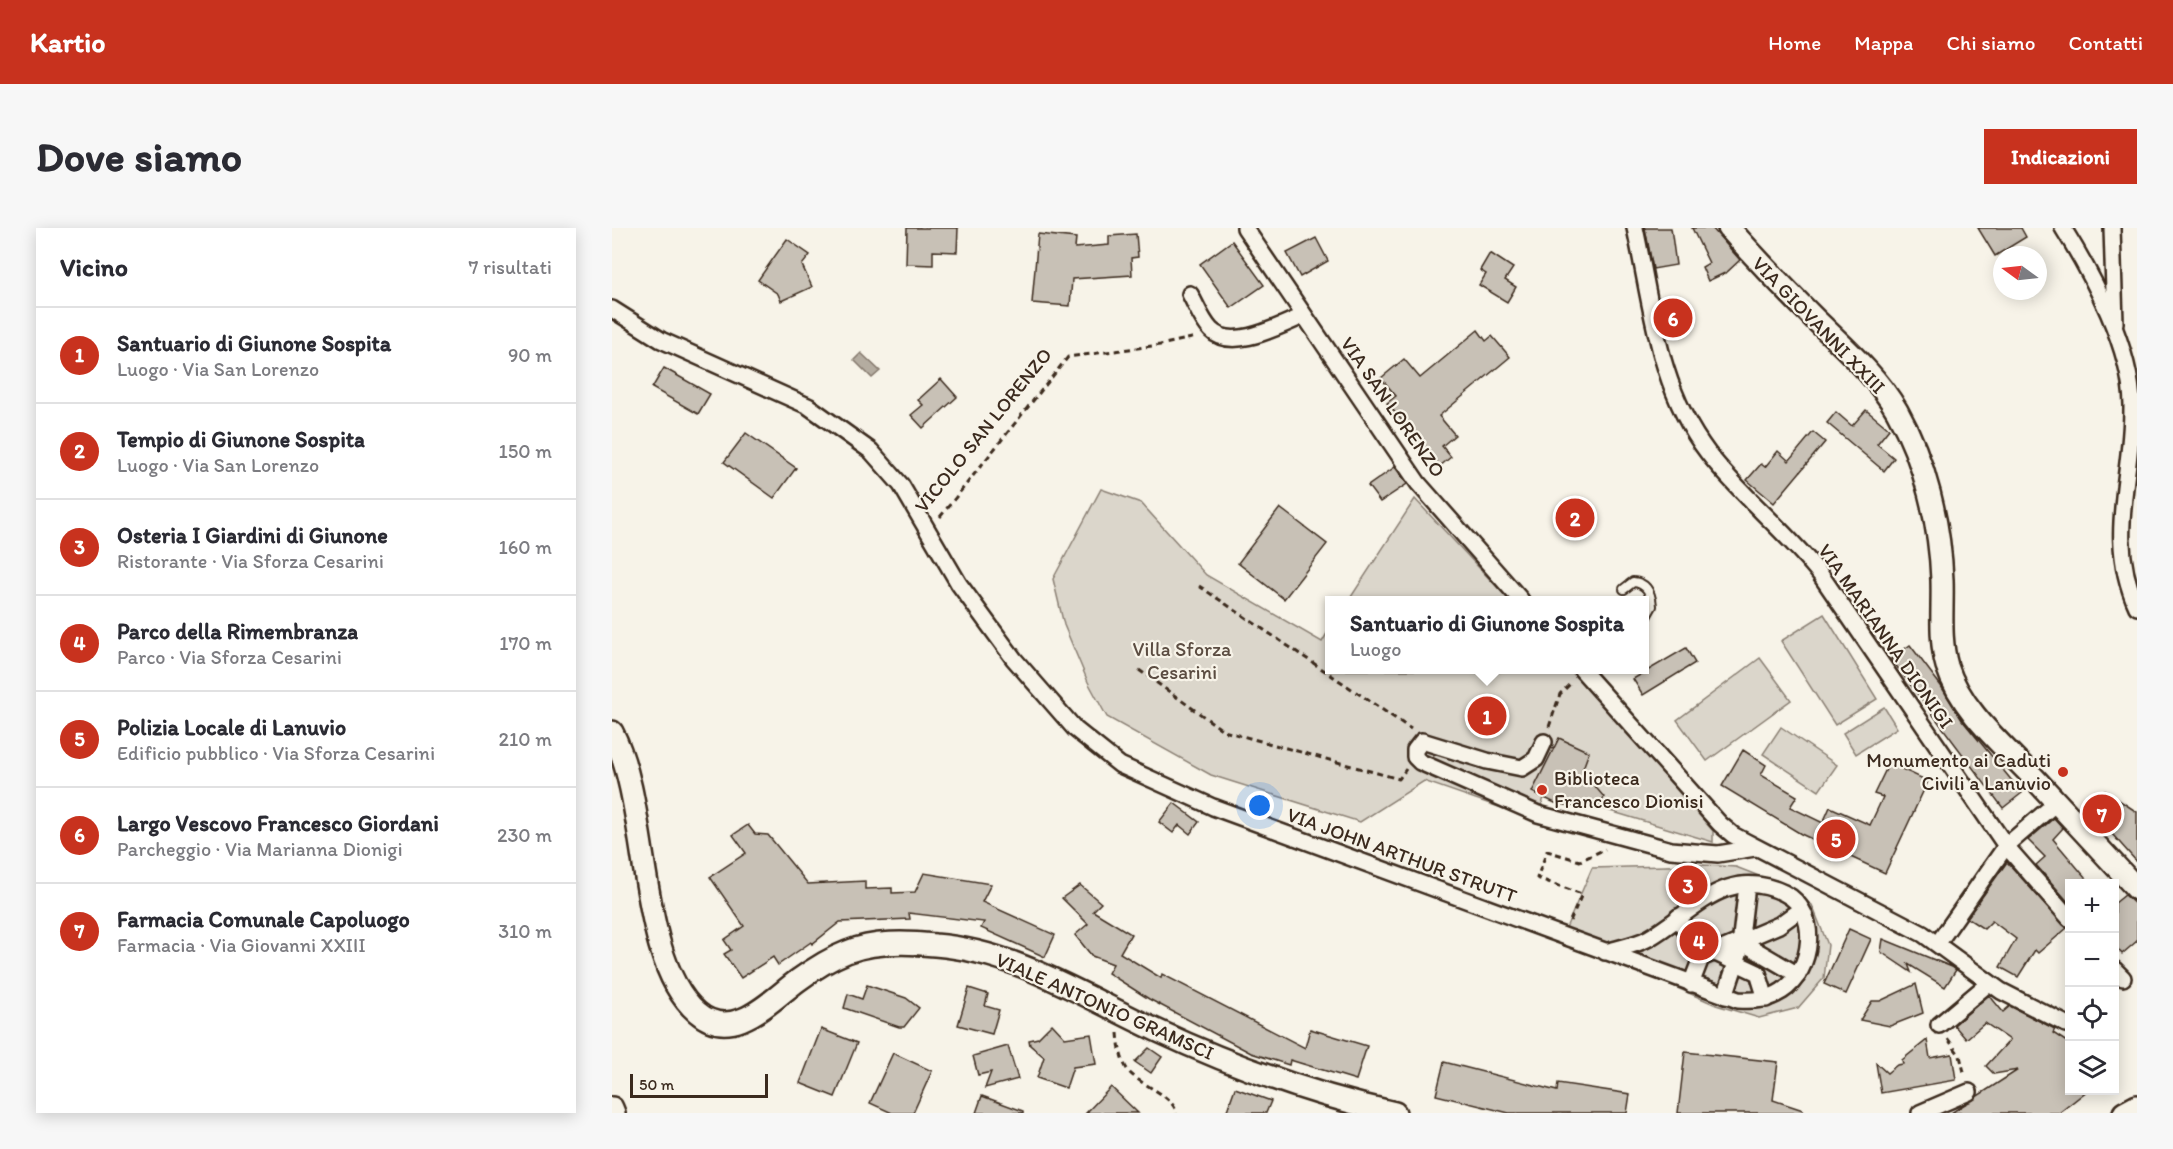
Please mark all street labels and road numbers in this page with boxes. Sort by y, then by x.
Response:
street label: VIA GIOVANNI XXIII [1747,251,1891,399]
street label: VIA SAN LORENZO [1336,332,1450,482]
street label: VICOLO SAN LORENZO [909,343,1057,517]
street label: VIA MARIANNA DIONIGI [1813,539,1959,733]
street label: VIA JOHN ARTHUR STRUTT [1284,802,1520,908]
street label: VIALE ANTONIO GRAMSCI [992,947,1218,1065]

